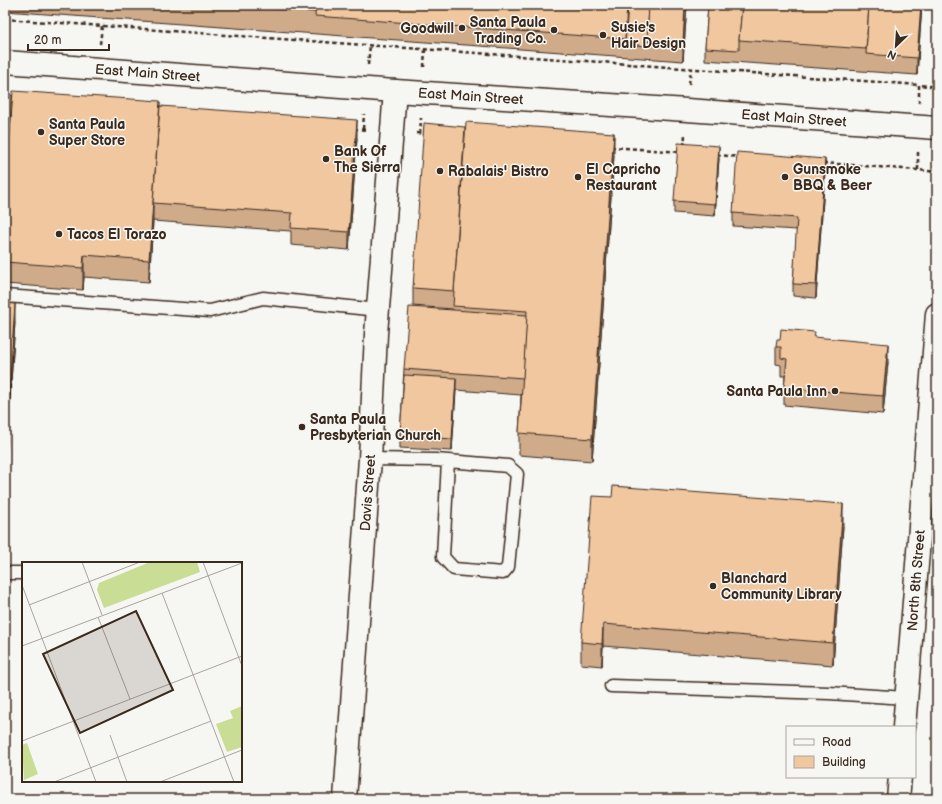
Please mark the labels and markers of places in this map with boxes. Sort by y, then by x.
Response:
place label: Santa Paula Trading Co. [470,14,546,47]
place label: Susie's Hair Design [611,19,686,52]
place label: Goodwill [400,20,454,37]
marker: Goodwill [457,23,467,33]
marker: Santa Paula Trading Co. [549,25,559,35]
marker: Susie's Hair Design [598,30,608,40]
place label: Santa Paula Super Store [49,116,125,149]
marker: Santa Paula Super Store [36,127,46,137]
place label: Bank Of The Sierra [334,143,400,176]
marker: Bank Of The Sierra [321,154,331,164]
place label: El Capricho Restaurant [586,161,661,194]
place label: Gunsmoke BBQ & Beer [793,161,872,194]
place label: Rabalais' Bistro [448,163,549,180]
marker: Rabalais' Bistro [435,166,445,176]
marker: El Capricho Restaurant [573,172,583,182]
marker: Gunsmoke BBQ & Beer [780,172,790,182]
place label: Tacos El Torazo [67,226,166,243]
marker: Tacos El Torazo [54,229,64,239]
place label: Santa Paula Inn [727,383,827,400]
marker: Santa Paula Inn [830,386,840,396]
place label: Santa Paula Presbyterian Church [310,411,441,444]
marker: Santa Paula Presbyterian Church [297,422,307,432]
place label: Blanchard Community Library [721,570,842,603]
marker: Blanchard Community Library [708,581,718,591]

